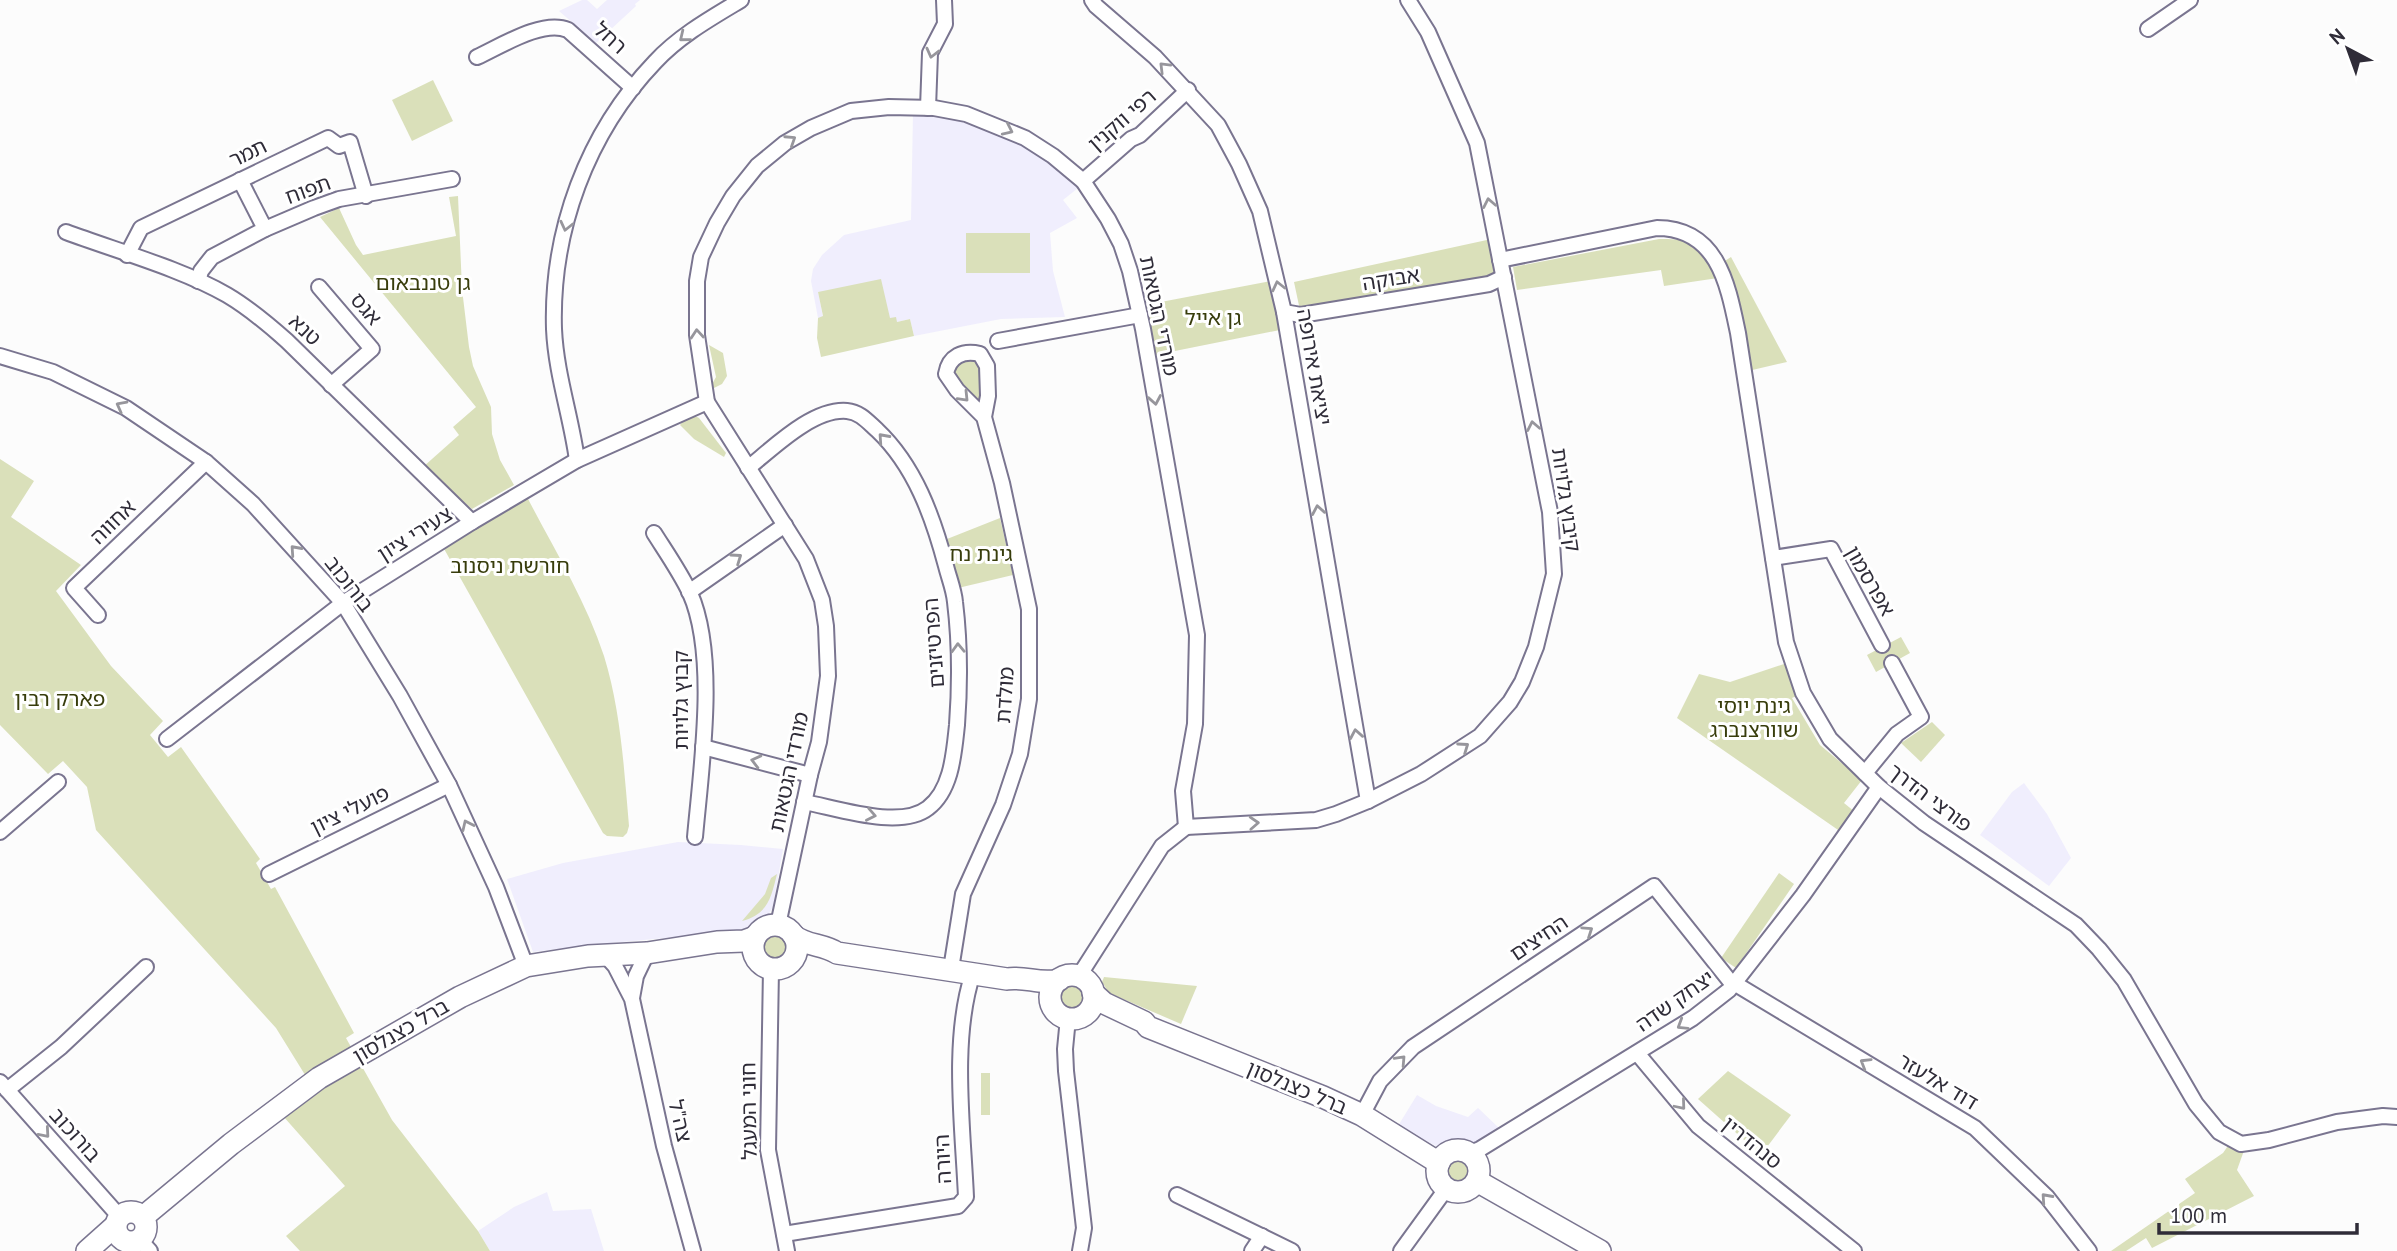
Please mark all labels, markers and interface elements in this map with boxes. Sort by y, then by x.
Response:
north arrow [2313,14,2383,84]
street label: רחל [588,16,633,60]
text: N [2324,23,2349,49]
one-way arrow [680,29,692,42]
one-way arrow [926,46,940,58]
one-way arrow [1160,62,1173,75]
street label: רפי ווקנין [1082,83,1161,157]
one-way arrow [1000,122,1013,136]
street label: תמר [225,132,271,173]
one-way arrow [783,136,796,149]
street label: תפוח [281,169,334,210]
one-way arrow [1483,197,1498,209]
one-way arrow [560,220,574,232]
street label: מורדי הגטאות [1134,253,1185,379]
street label: אבוקה [1360,261,1422,296]
park label: גן טננבאום [375,269,471,296]
one-way arrow [1271,280,1286,292]
street label: אגס [345,287,388,331]
park label: גן אייל [1185,304,1241,331]
street label: יציאת אירופה [1291,306,1338,427]
street label: טנא [284,308,327,351]
one-way arrow [690,328,705,339]
one-way arrow [956,389,969,402]
one-way arrow [1147,394,1162,406]
one-way arrow [116,401,128,414]
one-way arrow [1527,420,1542,432]
one-way arrow [879,433,891,446]
street label: קיבוץ גלויות [1546,446,1587,554]
street label: אחווה [84,494,141,550]
street label: צעירי ציון [372,500,457,567]
one-way arrow [1311,504,1326,516]
park label: גינת נח [949,540,1013,567]
street label: אפרסמון [1840,541,1901,621]
one-way arrow [291,546,303,559]
street label: בורוכוב [319,550,380,617]
park label: חורשת ניסנוב [450,552,570,579]
one-way arrow [729,554,742,566]
street label: הפרטיזנים [917,597,950,689]
one-way arrow [951,642,966,653]
street label: קבוץ גלויות [667,650,694,750]
street label: מולדת [989,666,1020,724]
park label: פארק רבין [15,685,105,712]
park label: גינת יוסי שוורצנברג [1710,692,1798,743]
street label: מורדי הגטאות [763,709,814,834]
one-way arrow [1350,728,1365,740]
one-way arrow [1456,743,1469,755]
one-way arrow [751,755,763,769]
street label: פורצי הדרך [1883,757,1978,838]
street label: פועלי ציון [306,779,394,840]
one-way arrow [865,807,877,822]
one-way arrow [1249,816,1260,831]
one-way arrow [461,819,475,832]
street label: החיצים [1504,908,1573,967]
one-way arrow [1580,926,1593,939]
street label: יצחק שדה [1630,964,1719,1037]
street label: ברל כצנלסון [348,992,454,1069]
one-way arrow [1676,1016,1689,1029]
street label: דוד אלעזר [1893,1047,1983,1116]
street label: ברל כצנלסון [1243,1054,1352,1121]
one-way arrow [1393,1055,1405,1068]
one-way arrow [1860,1058,1873,1071]
street label: חוני המעגל [734,1062,763,1160]
street label: צה"ל [663,1097,698,1145]
one-way arrow [1672,1098,1685,1110]
street label: בורוכוב [44,1102,107,1168]
street label: סנהדרין [1717,1110,1788,1175]
one-way arrow [37,1125,49,1138]
street label: היורה [928,1134,957,1185]
scale bar [2159,1192,2357,1236]
one-way arrow [2042,1193,2054,1206]
text: 100 m [2170,1202,2227,1229]

